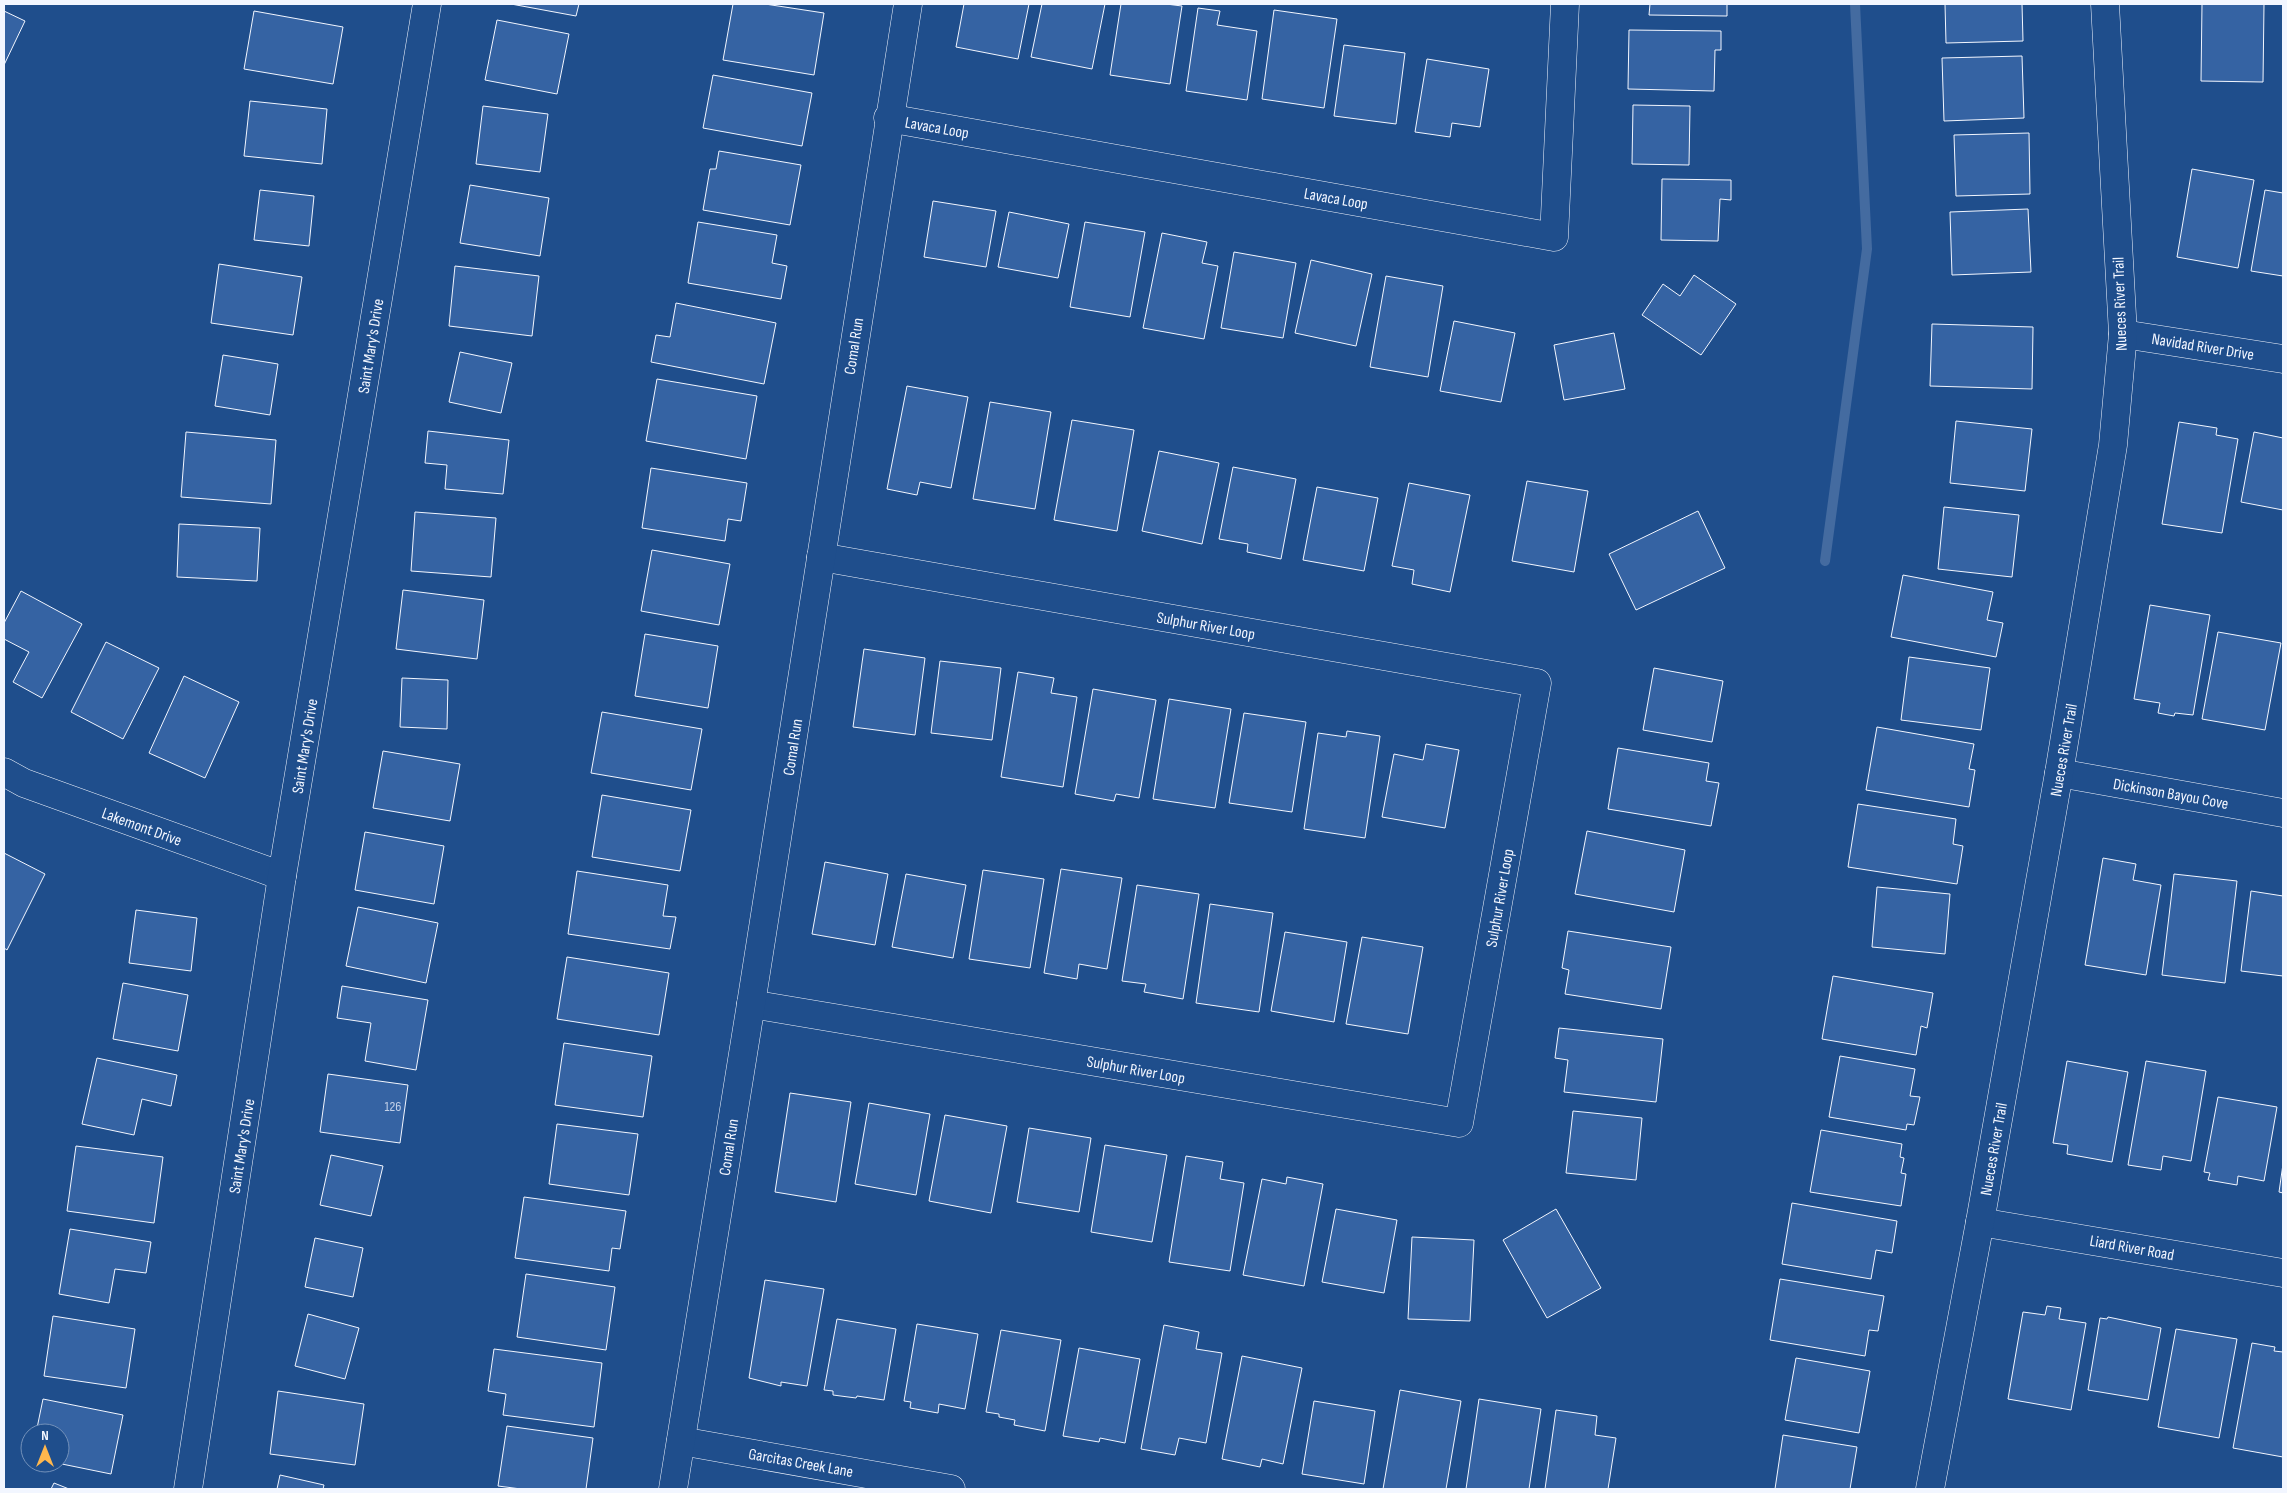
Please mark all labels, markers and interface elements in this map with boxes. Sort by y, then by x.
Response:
street label: Lavaca Loop [903,114,970,143]
street label: Lavaca Loop [1302,185,1369,214]
street label: Nueces River Trail [2109,257,2132,351]
street label: Saint Mary's Drive [355,298,388,395]
street label: Comal Run [841,317,868,376]
street label: Navidad River Drive [2150,330,2255,365]
street label: Sulphur River Loop [1155,608,1256,644]
street label: Saint Mary's Drive [289,698,322,795]
street label: Nueces River Trail [2047,702,2082,798]
street label: Comal Run [780,718,807,777]
street label: Dickinson Bayou Cove [2112,775,2230,814]
street label: Lakemont Drive [99,804,184,851]
street label: Sulphur River Loop [1482,848,1518,949]
street label: Sulphur River Loop [1085,1052,1186,1088]
street label: Saint Mary's Drive [226,1098,259,1195]
house number: 126 [385,1098,401,1115]
street label: Nueces River Trail [1977,1101,2012,1197]
street label: Comal Run [716,1118,743,1177]
street label: Liard River Road [2088,1232,2175,1265]
north arrow [20,1423,70,1473]
text: N [41,1427,49,1444]
street label: Garcitas Creek Lane [747,1445,855,1482]

